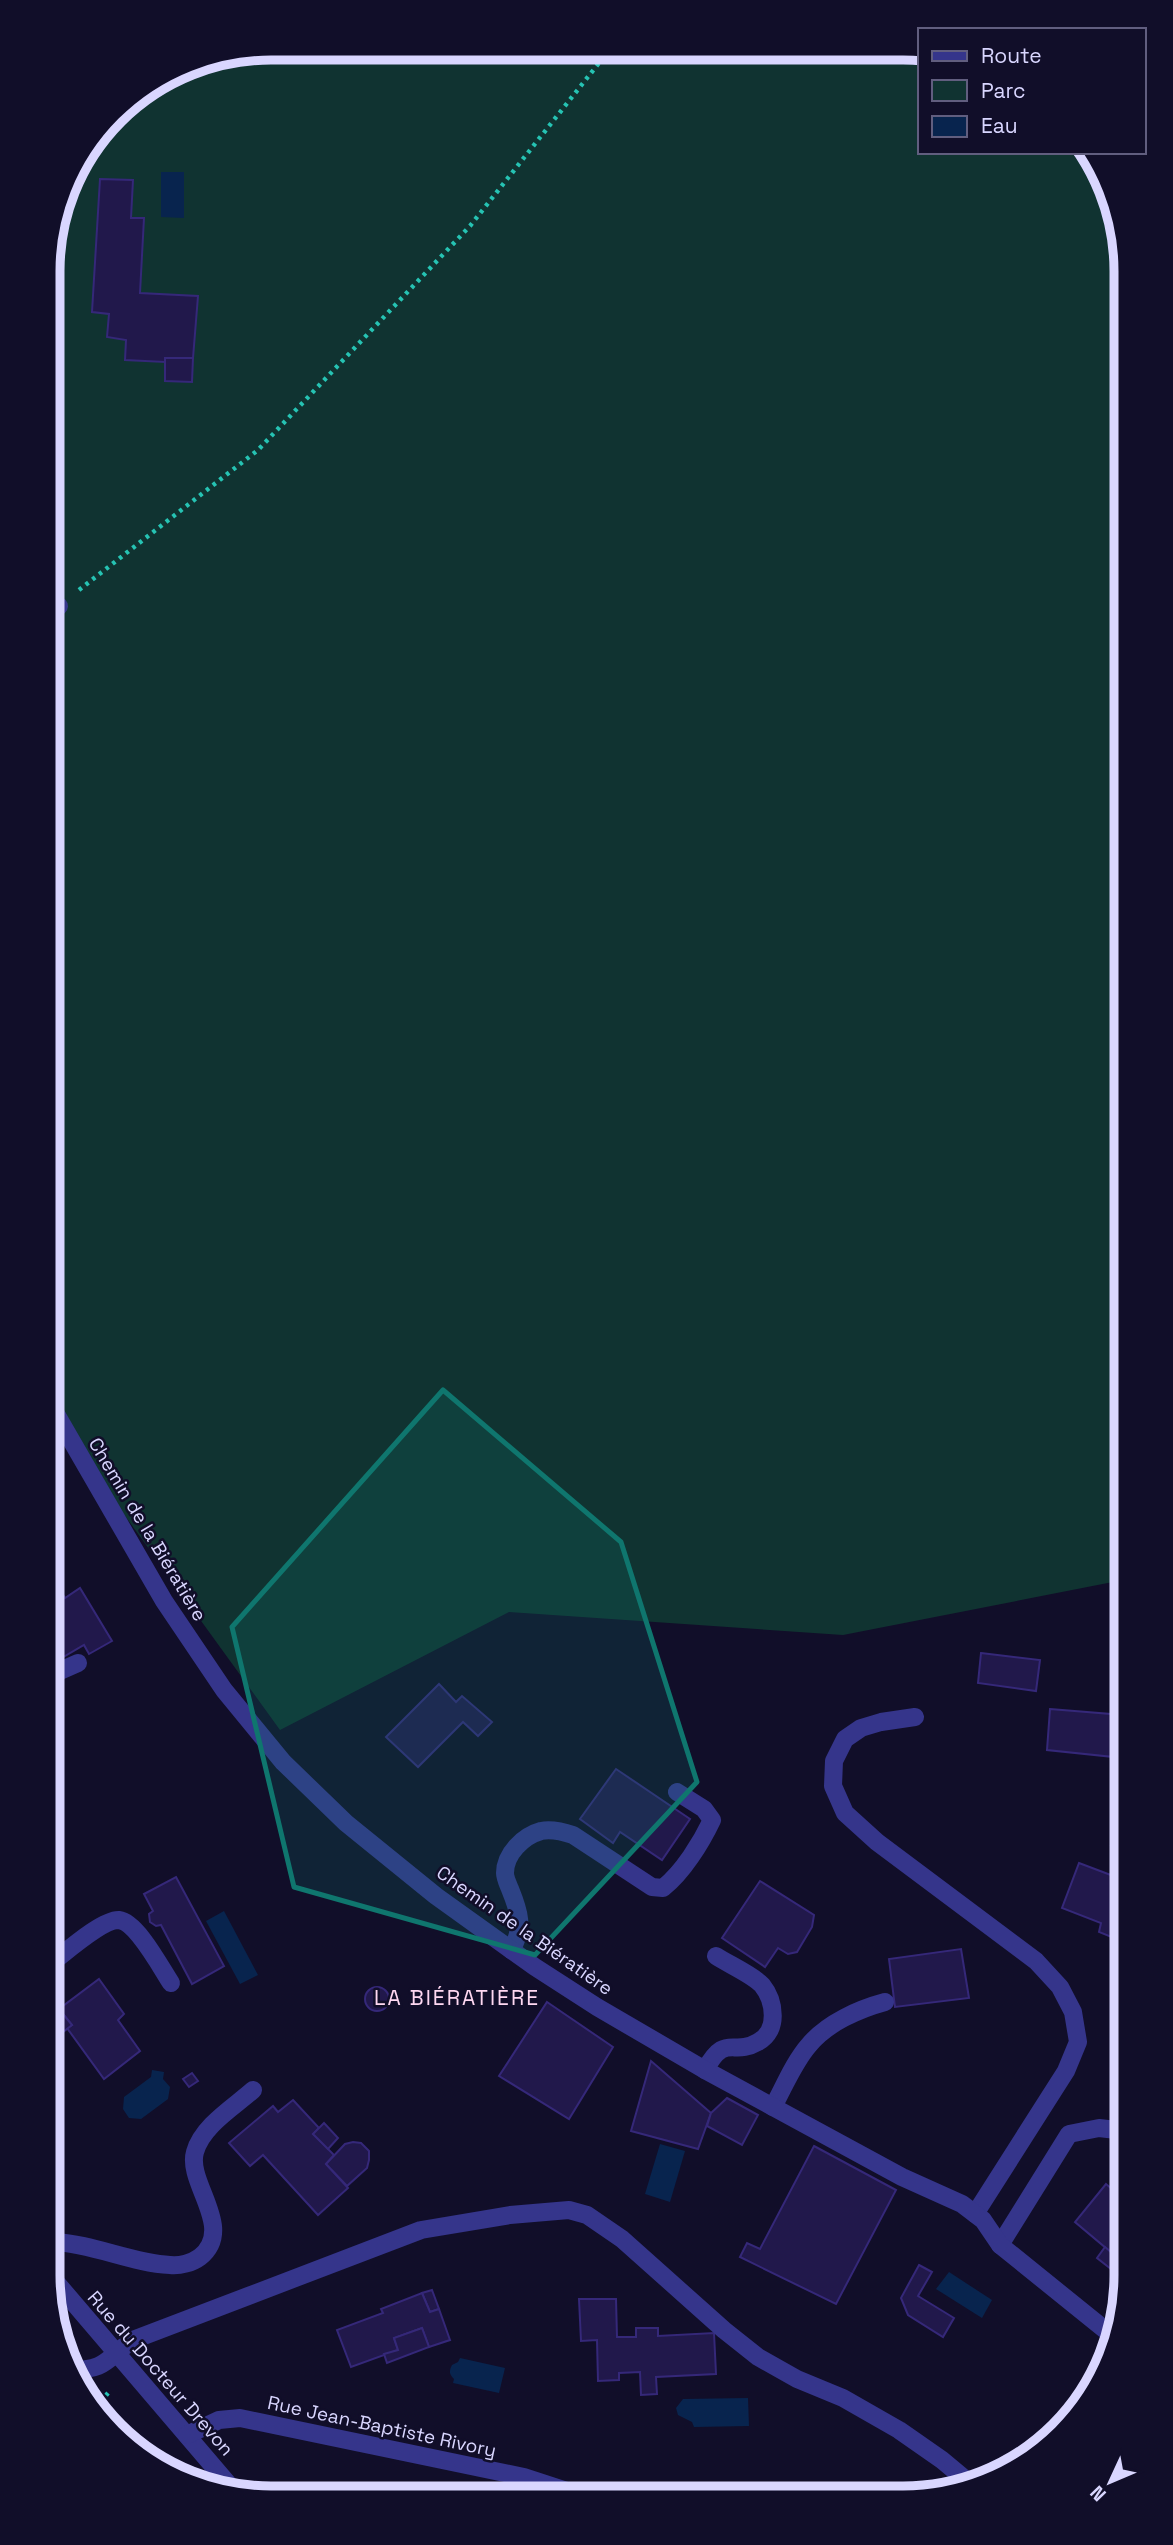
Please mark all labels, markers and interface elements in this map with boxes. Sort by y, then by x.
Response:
legend [918,28,1145,154]
text: Route [981,42,1042,69]
text: Parc [981,77,1026,104]
text: Eau [981,112,1018,139]
street label: Chemin de la Biératière [83,1433,212,1626]
street label: Chemin de la Biératière [432,1860,618,2001]
district label: LA BIÉRATIÈRE [374,1984,540,2011]
street label: Rue du Docteur Drevon [82,2286,239,2461]
street label: Rue Jean-Baptiste Rivory [265,2390,498,2463]
north arrow [1075,2447,1145,2517]
text: N [1085,2480,1112,2507]

